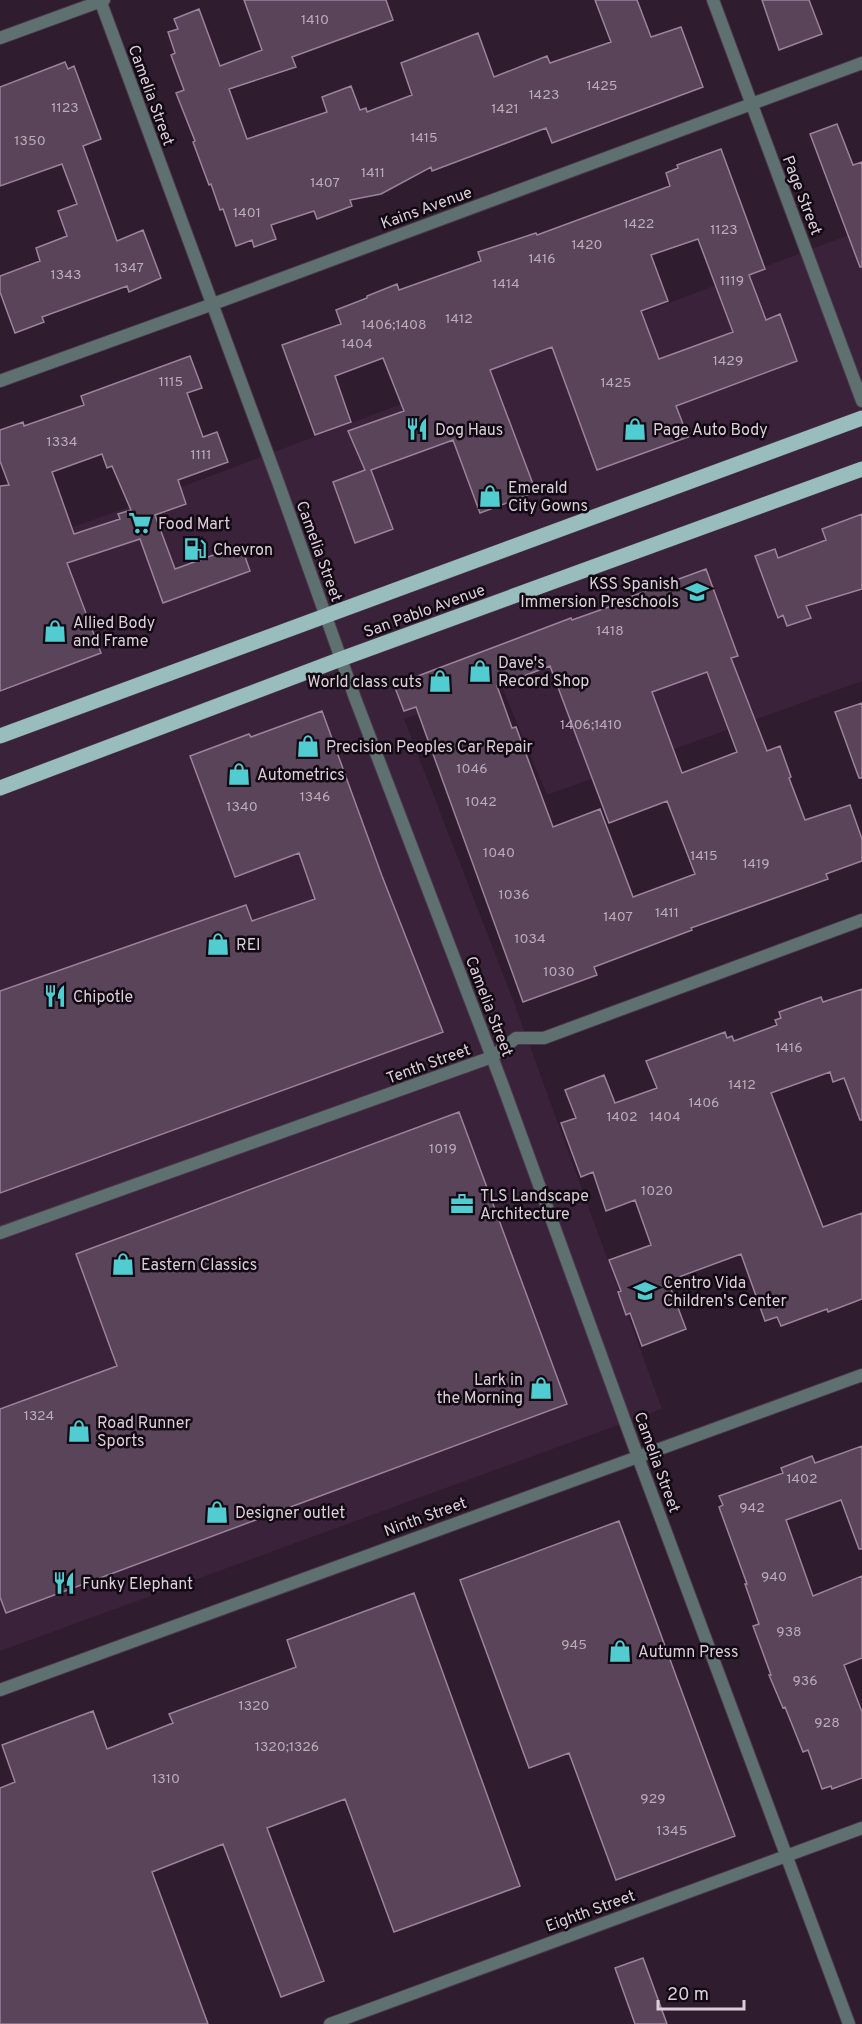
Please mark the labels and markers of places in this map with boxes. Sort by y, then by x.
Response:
restaurant icon: Dog Haus [404,416,430,442]
shop icon: Page Auto Body [622,416,648,442]
place label: Dog Haus [435,421,503,441]
place label: Page Auto Body [653,421,768,441]
place label: Emerald City Gowns [508,479,588,517]
shop icon: Emerald City Gowns [477,483,503,509]
supermarket icon: Food Mart [127,510,153,536]
place label: Food Mart [158,515,230,535]
fuel station icon: Chevron [182,536,208,562]
place label: Chevron [213,541,273,561]
place label: KSS Spanish Immersion Preschools [520,575,679,613]
school or university icon: KSS Spanish Immersion Preschools [684,579,710,605]
place label: Allied Body and Frame [73,614,155,652]
shop icon: Allied Body and Frame [42,618,68,644]
place label: Dave's Record Shop [498,654,589,692]
shop icon: Dave's Record Shop [467,658,493,684]
shop icon: World class cuts [427,668,453,694]
place label: World class cuts [307,673,422,693]
shop icon: Precision Peoples Car Repair [295,733,321,759]
place label: Precision Peoples Car Repair [326,738,533,758]
shop icon: Autometrics [226,761,252,787]
place label: Autometrics [257,766,345,786]
shop icon: REI [205,931,231,957]
place label: REI [236,936,261,956]
restaurant icon: Chipotle [42,983,68,1009]
place label: Chipotle [73,988,133,1008]
place label: TLS Landscape Architecture [480,1187,589,1225]
office icon: TLS Landscape Architecture [449,1191,475,1217]
shop icon: Eastern Classics [110,1251,136,1277]
place label: Eastern Classics [141,1256,257,1276]
place label: Centro Vida Children's Center [663,1274,787,1312]
school or university icon: Centro Vida Children's Center [632,1278,658,1304]
place label: Lark in the Morning [436,1371,523,1409]
shop icon: Lark in the Morning [528,1375,554,1401]
place label: Road Runner Sports [97,1414,191,1452]
shop icon: Road Runner Sports [66,1418,92,1444]
shop icon: Designer outlet [204,1499,230,1525]
place label: Designer outlet [235,1504,345,1524]
restaurant icon: Funky Elephant [51,1570,77,1596]
place label: Funky Elephant [82,1575,193,1595]
shop icon: Autumn Press [607,1638,633,1664]
place label: Autumn Press [638,1643,738,1663]

